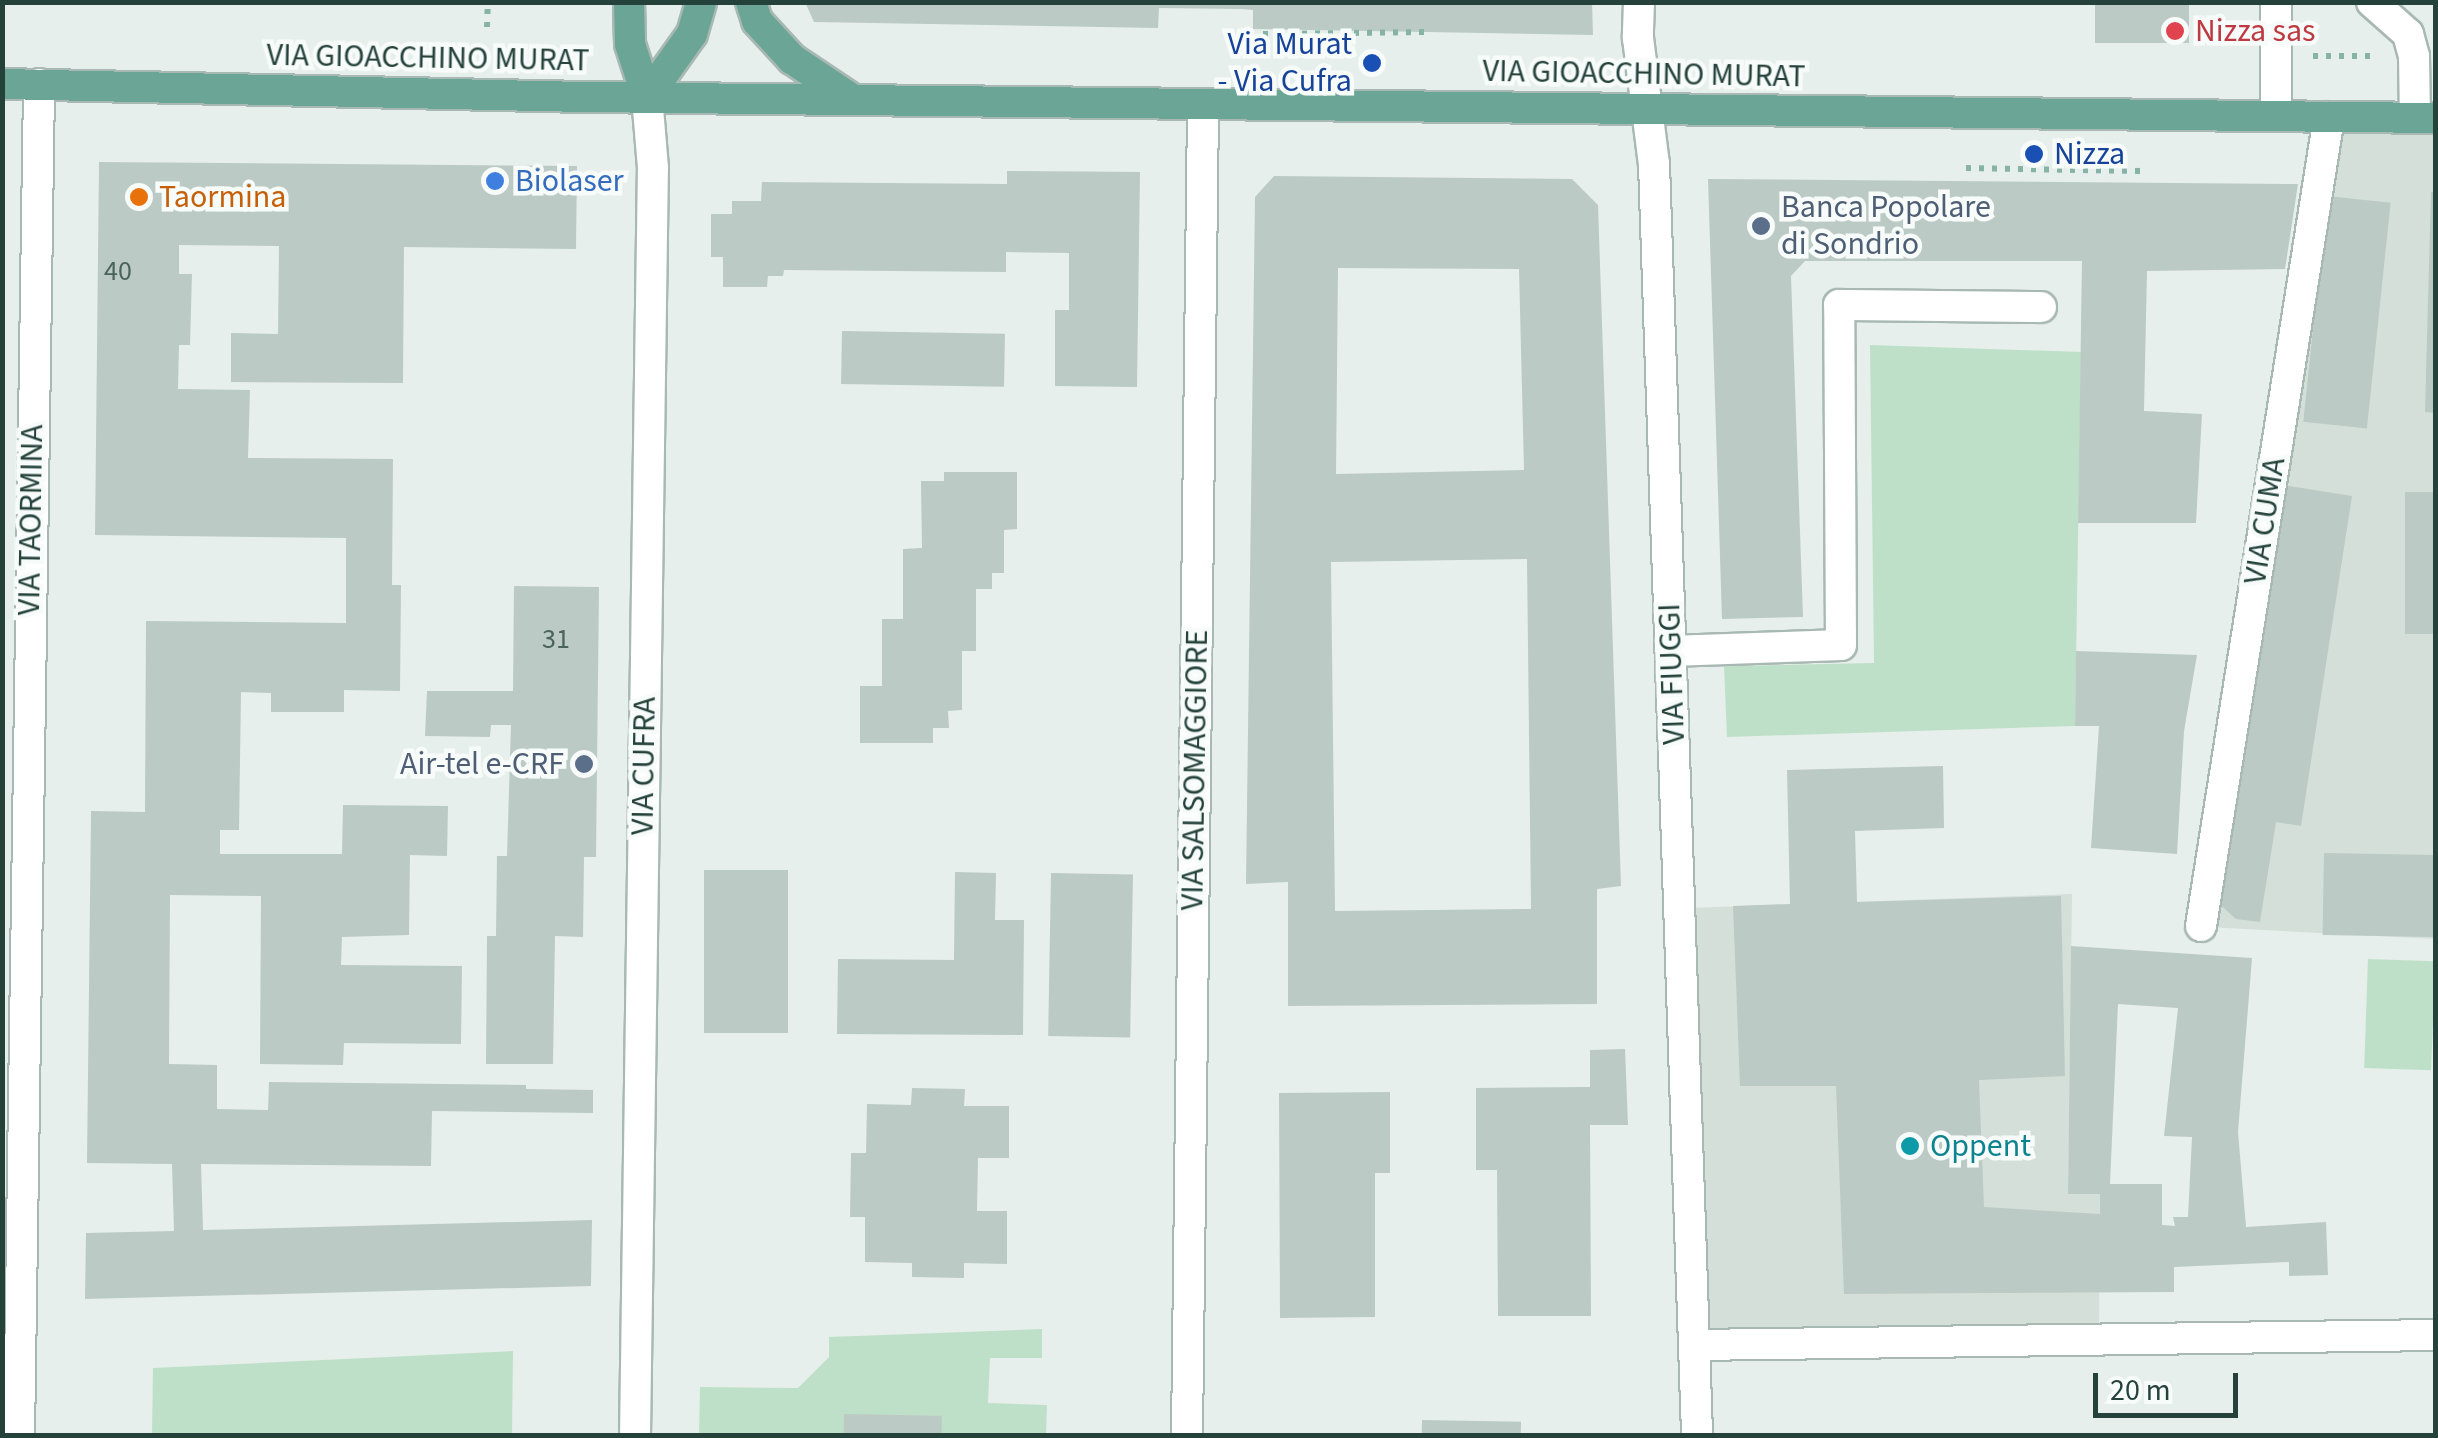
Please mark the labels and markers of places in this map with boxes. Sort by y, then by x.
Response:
place label: Nizza sas [2195,12,2316,50]
marker: Nizza sas [2164,20,2186,42]
place label: Via Murat - Via Cufra [1218,26,1352,101]
marker: Via Murat - Via Cufra [1361,52,1383,74]
place label: Nizza [2054,135,2125,173]
marker: Nizza [2023,143,2045,165]
place label: Biolaser [515,162,624,200]
marker: Biolaser [484,170,506,192]
place label: Taormina [159,178,286,216]
marker: Taormina [128,186,150,208]
place label: Banca Popolare di Sondrio [1781,189,1991,264]
marker: Banca Popolare di Sondrio [1750,215,1772,237]
place label: Air-tel e-CRF [400,745,564,783]
marker: Air-tel e-CRF [573,753,595,775]
place label: Oppent [1930,1127,2031,1165]
marker: Oppent [1899,1135,1921,1157]

